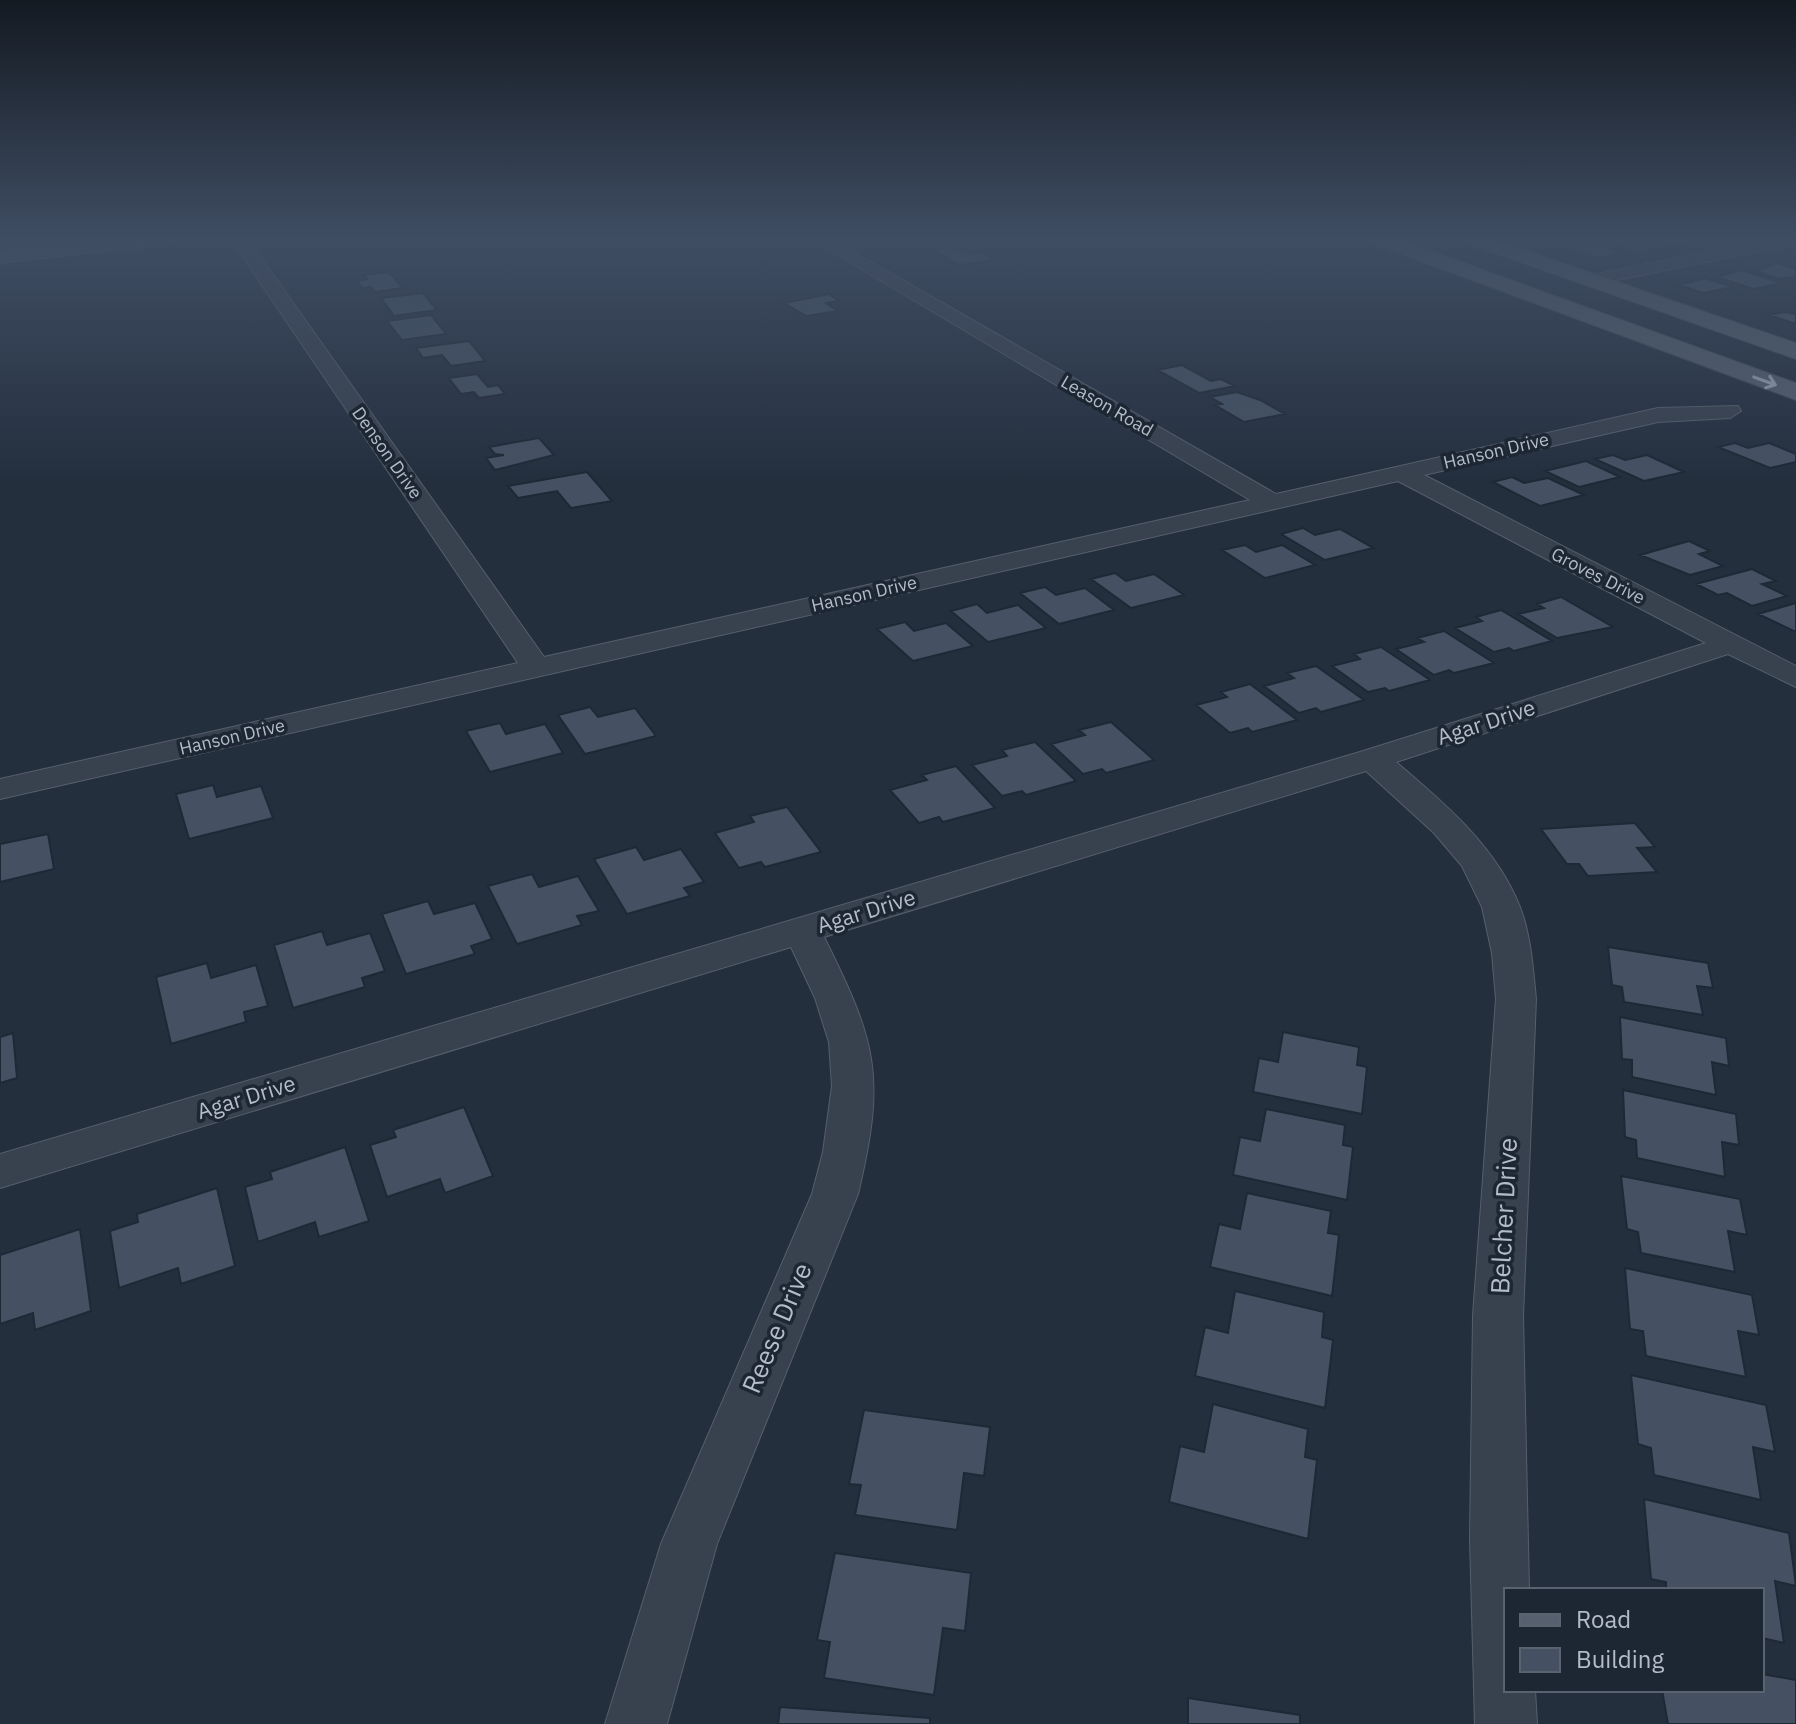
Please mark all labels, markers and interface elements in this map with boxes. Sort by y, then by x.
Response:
street label: Leason Road [1057,370,1158,441]
one-way arrow [1752,374,1777,389]
street label: Denson Drive [347,402,428,503]
street label: Hanson Drive [1441,427,1551,474]
street label: Groves Drive [1547,542,1649,609]
street label: Hanson Drive [809,570,919,617]
street label: Agar Drive [1433,692,1539,751]
street label: Hanson Drive [177,713,287,760]
street label: Agar Drive [813,882,919,939]
street label: Agar Drive [193,1068,299,1125]
street label: Belcher Drive [1482,1137,1524,1295]
street label: Reese Drive [733,1257,819,1398]
legend [1504,1588,1764,1692]
text: Road [1576,1603,1631,1635]
text: Building [1576,1643,1664,1675]

